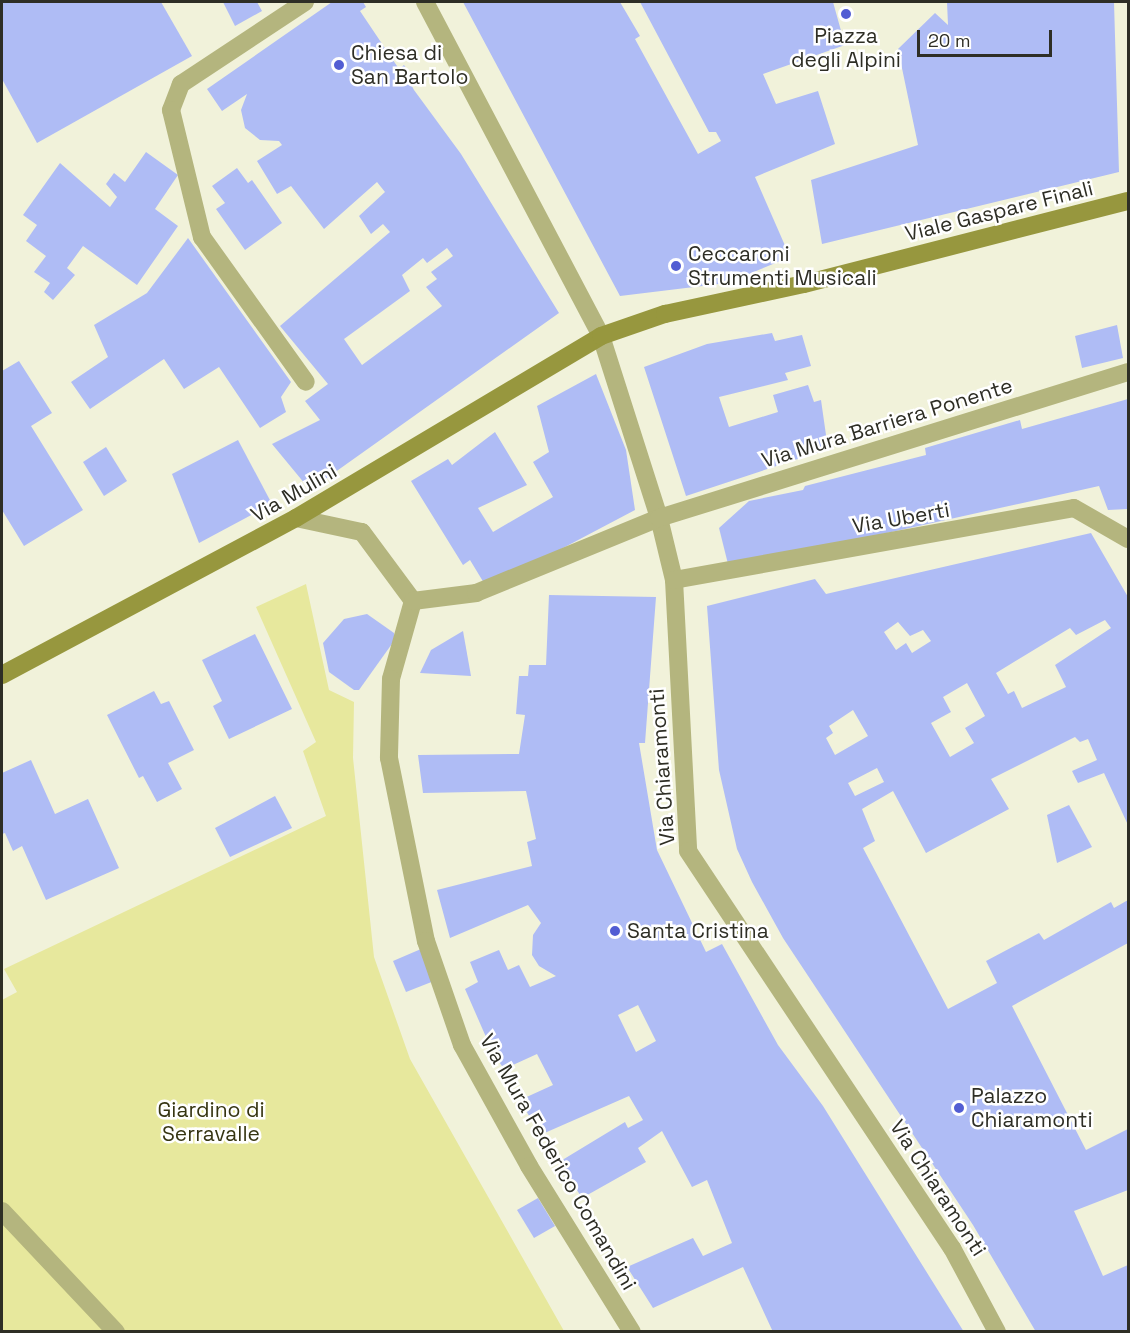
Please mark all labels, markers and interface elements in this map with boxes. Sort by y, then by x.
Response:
marker: Piazza degli Alpini [839,7,853,21]
scale bar [920,18,1055,56]
place label: Piazza degli Alpini [791,23,901,73]
text: 20 m [928,29,971,52]
place label: Chiesa di San Bartolo [351,40,468,90]
marker: Chiesa di San Bartolo [332,58,346,72]
street label: Viale Gaspare Finali [902,175,1096,247]
place label: Ceccaroni Strumenti Musicali [688,241,877,291]
marker: Ceccaroni Strumenti Musicali [669,259,683,273]
street label: Via Mura Barriera Ponente [759,373,1015,473]
street label: Via Mulini [247,458,341,528]
street label: Via Uberti [850,497,952,539]
street label: Via Chiaramonti [644,688,680,846]
place label: Santa Cristina [627,918,769,944]
marker: Santa Cristina [608,924,622,938]
street label: Via Mura Federico Comandini [474,1030,642,1294]
place label: Palazzo Chiaramonti [971,1083,1093,1133]
park label: Giardino di Serravalle [157,1097,265,1147]
marker: Palazzo Chiaramonti [952,1101,966,1115]
street label: Via Chiaramonti [885,1115,991,1261]

